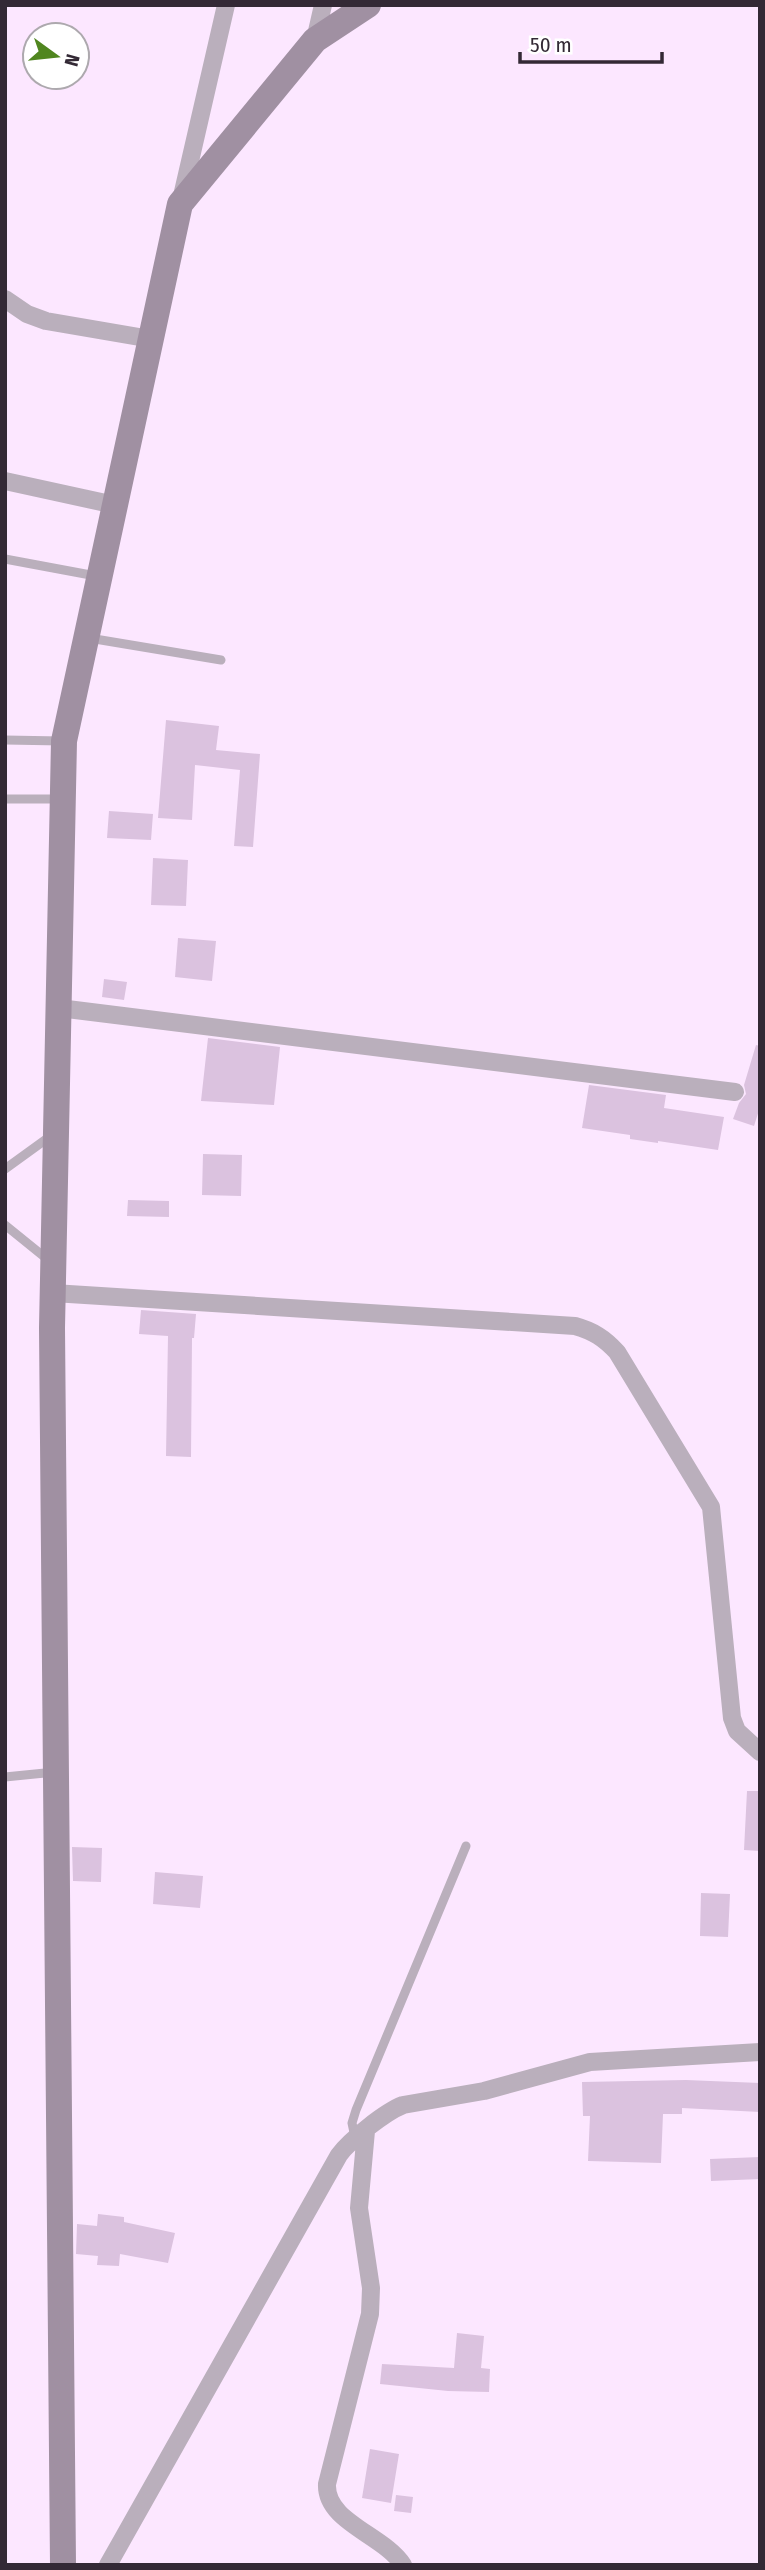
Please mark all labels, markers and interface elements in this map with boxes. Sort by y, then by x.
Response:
north arrow [21,21,91,91]
scale bar [520,21,662,65]
text: 50 m [530,32,572,58]
text: N [59,52,85,69]

